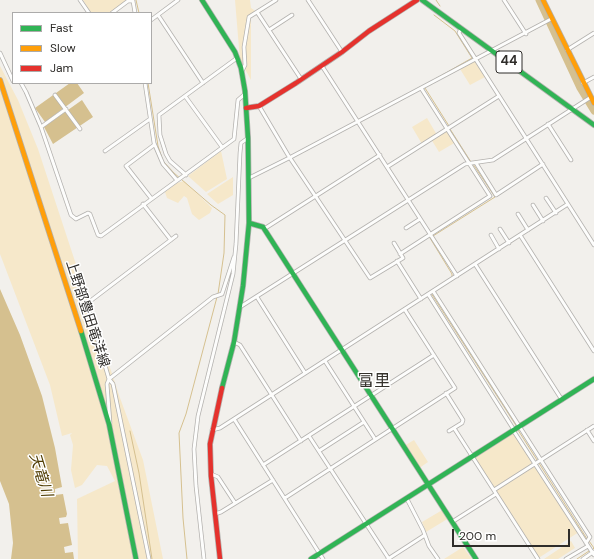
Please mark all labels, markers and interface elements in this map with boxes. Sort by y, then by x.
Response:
legend [12,12,152,84]
text: Fast [50,20,73,36]
text: Slow [50,40,76,56]
road number: 44 [496,51,522,73]
text: Jam [50,60,73,76]
street label: 上野部豊田竜洋線 [62,258,112,370]
district label: 富里 [358,372,390,392]
water label: 天竜川 [25,451,55,499]
scale bar [454,521,572,547]
text: 200 m [459,528,496,544]

